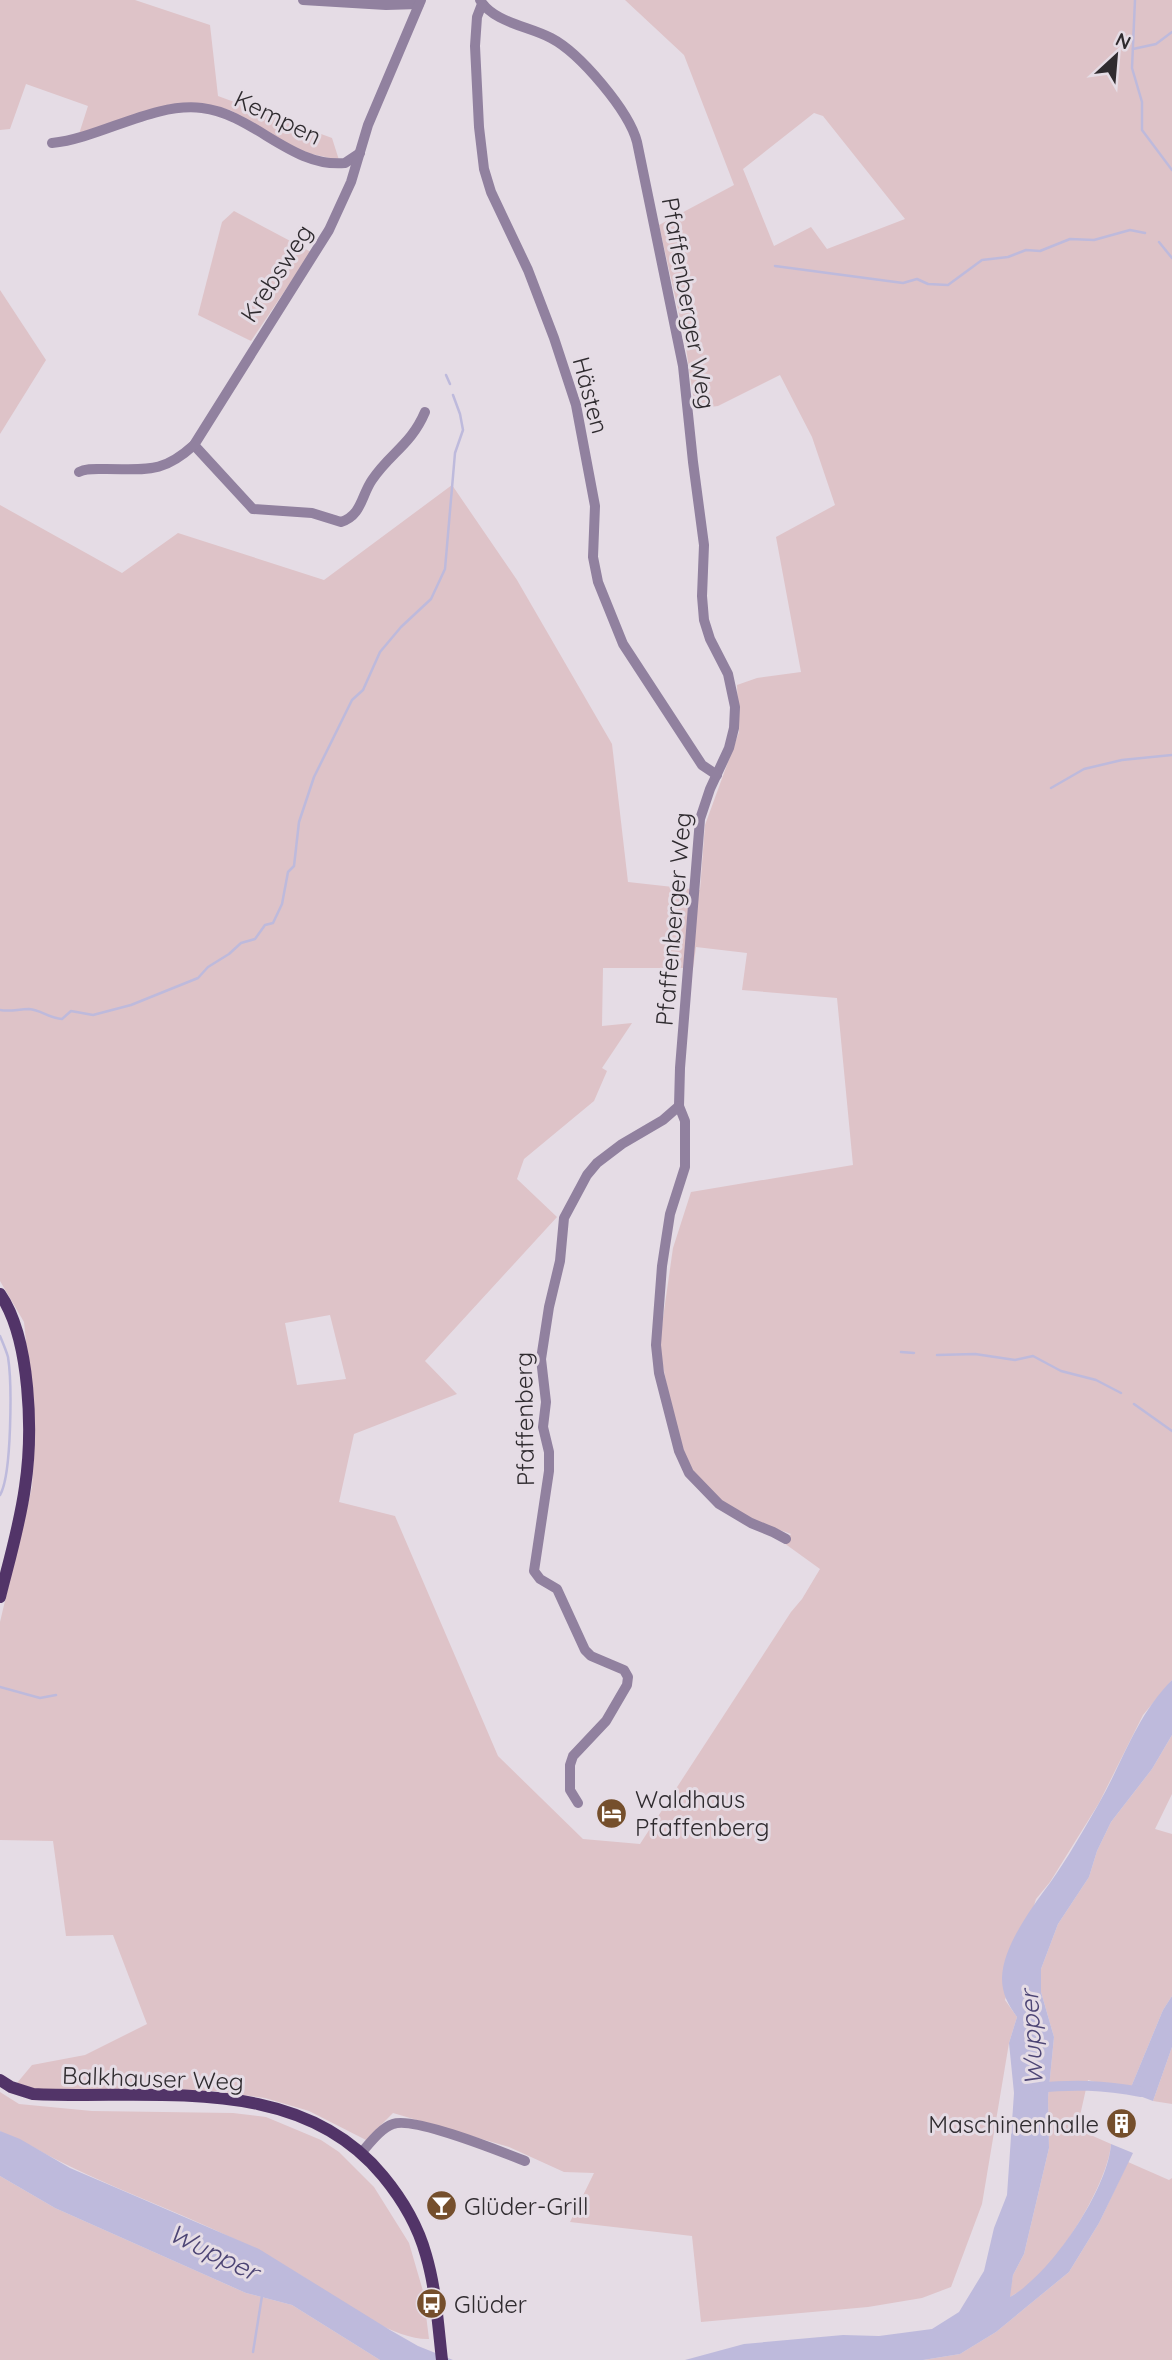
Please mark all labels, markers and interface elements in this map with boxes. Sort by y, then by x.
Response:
north arrow [1081,21,1151,91]
text: N [1112,27,1135,55]
street label: Kempen [230,83,326,151]
street label: Pfaffenberger Weg [656,195,722,411]
street label: Krebsweg [233,218,319,328]
street label: Hästen [566,353,616,437]
street label: Pfaffenberger Weg [649,811,697,1027]
street label: Pfaffenberg [508,1352,540,1486]
place label: Waldhaus Pfaffenberg [635,1784,769,1842]
hotel icon: Waldhaus Pfaffenberg [595,1796,629,1830]
water label: Wupper [1012,1986,1050,2087]
street label: Balkhauser Weg [62,2060,244,2096]
building icon: Maschinenhalle [1105,2107,1139,2141]
place label: Maschinenhalle [928,2109,1099,2139]
bar icon: Glüder-Grill [424,2189,458,2223]
place label: Glüder-Grill [464,2191,589,2221]
water label: Wupper [164,2216,267,2289]
bus stop icon: Glüder [414,2287,448,2321]
place label: Glüder [454,2289,527,2319]

